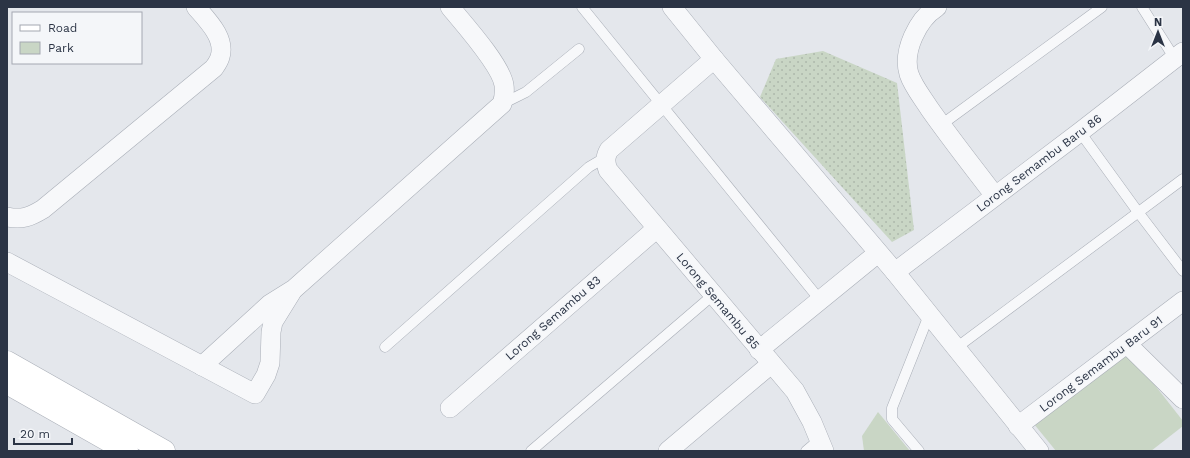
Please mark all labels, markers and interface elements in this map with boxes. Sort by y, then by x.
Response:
legend [12,12,142,64]
north arrow [1138,12,1178,52]
text: N [1154,16,1162,29]
text: Road [48,21,77,35]
text: Park [48,41,74,55]
street label: Lorong Semambu Baru 86 [974,111,1104,215]
street label: Lorong Semambu 85 [674,250,762,352]
street label: Lorong Semambu 83 [503,273,603,363]
street label: Lorong Semambu Baru 91 [1037,313,1165,415]
scale bar [14,420,72,446]
text: 20 m [20,427,50,441]

